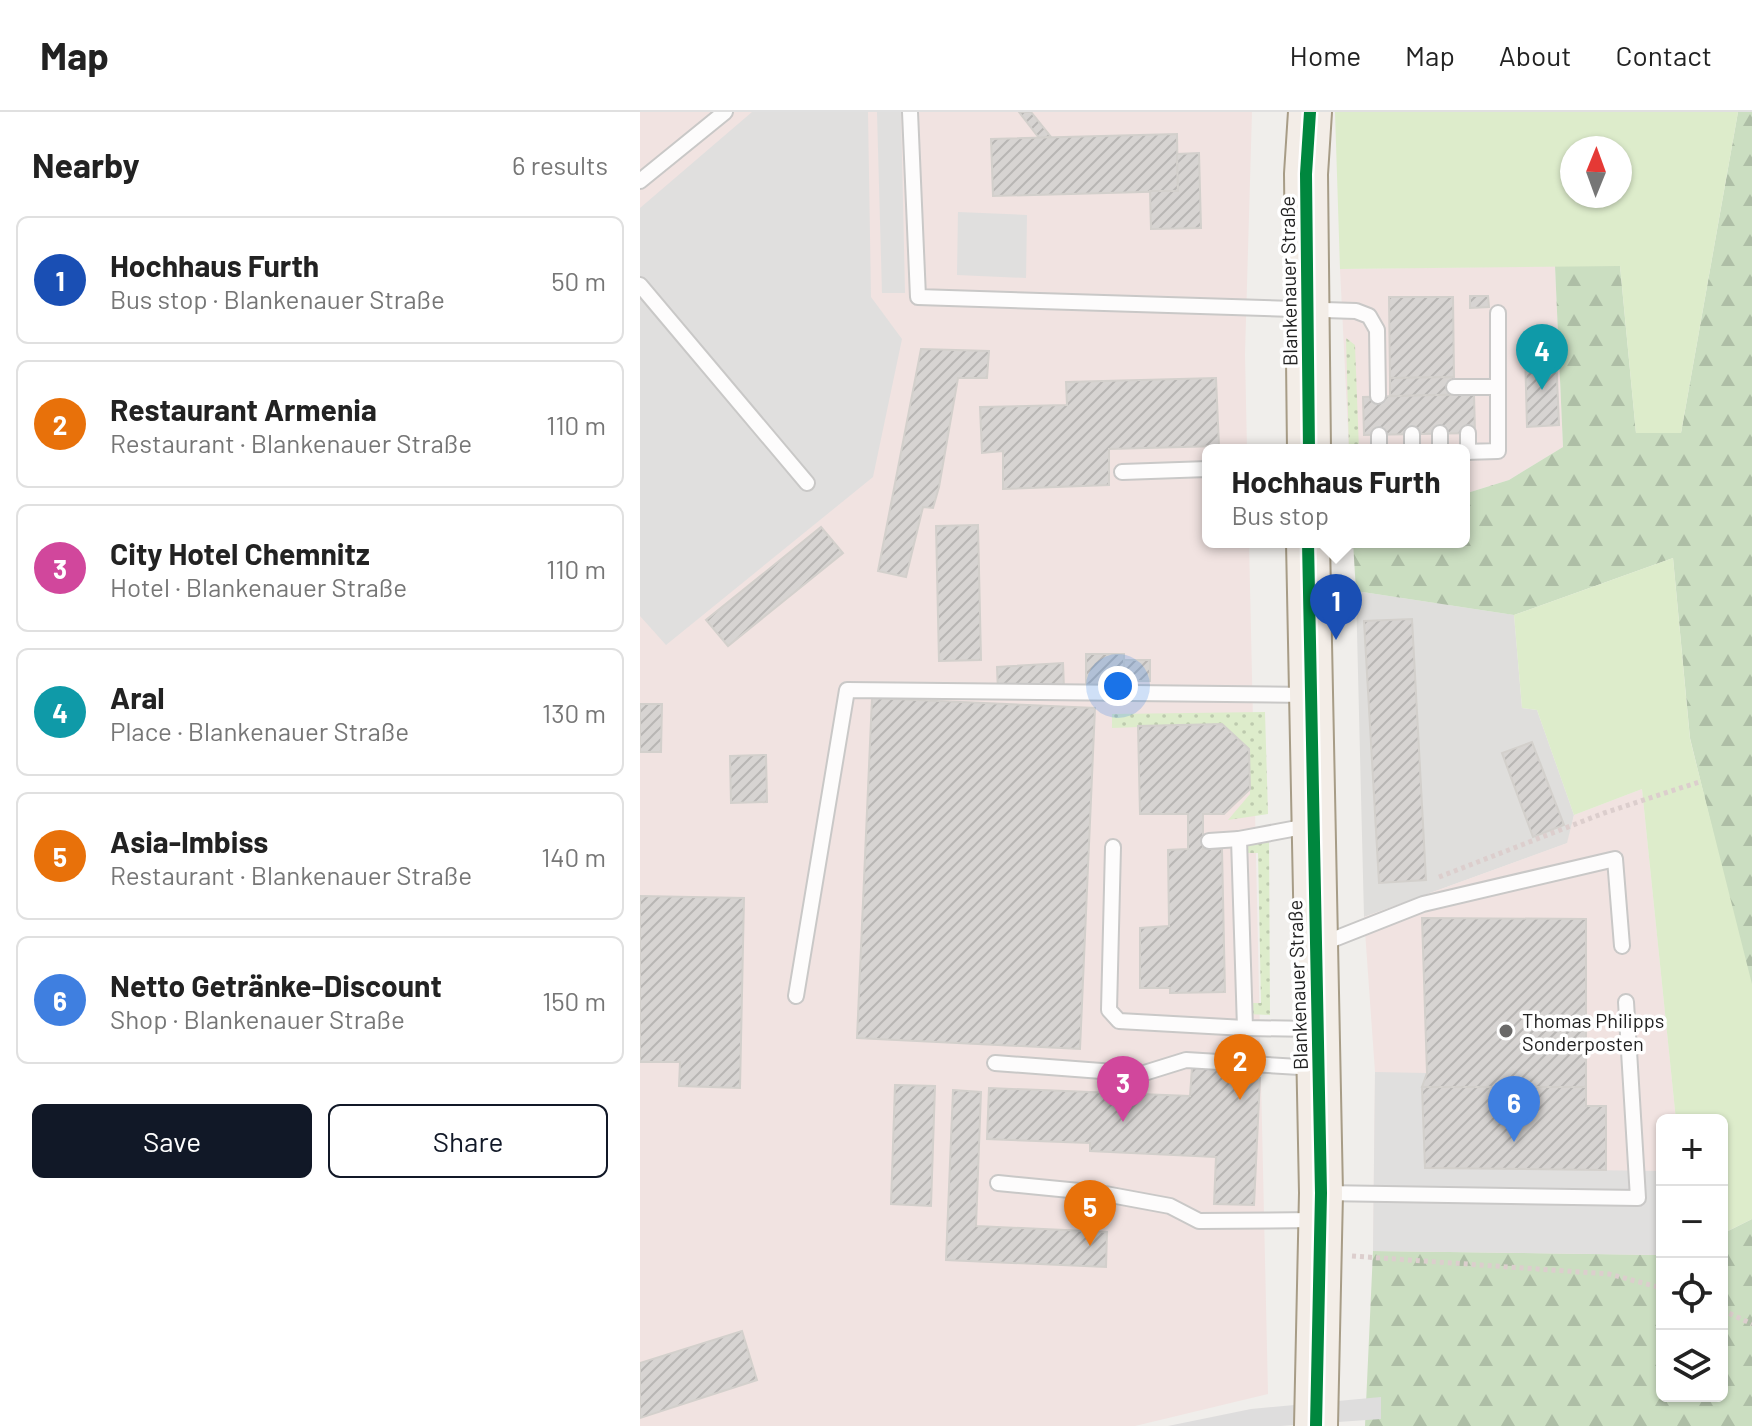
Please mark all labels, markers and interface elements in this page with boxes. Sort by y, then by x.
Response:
text: Map [40,32,109,78]
text: Home [1290,38,1361,72]
text: Map [1405,38,1455,72]
text: About [1499,38,1571,72]
text: Contact [1615,38,1712,72]
north arrow [1560,136,1632,208]
text: Nearby [32,144,140,185]
text: 6 results [512,149,608,180]
street label: Blankenauer Straße [1275,196,1301,366]
text: Hochhaus Furth [110,247,319,283]
text: 1 [55,265,65,296]
text: 50 m [551,265,606,296]
text: Bus stop · Blankenauer Straße [110,283,445,314]
pin: 4 [1516,324,1568,390]
text: Restaurant Armenia [110,391,377,427]
text: 2 [53,409,67,440]
text: 110 m [546,409,606,440]
text: Restaurant · Blankenauer Straße [110,427,472,458]
popup [1202,444,1470,548]
text: Hochhaus Furth [1231,463,1441,499]
text: Bus stop [1231,499,1329,530]
text: City Hotel Chemnitz [110,535,370,571]
text: 3 [53,553,67,584]
text: 110 m [546,553,606,584]
text: Hotel · Blankenauer Straße [110,571,407,602]
pin: 1 [1310,574,1362,640]
your location [1098,666,1138,706]
text: Aral [110,679,165,715]
text: 4 [52,697,68,728]
text: 130 m [542,697,606,728]
text: Place · Blankenauer Straße [110,715,409,746]
text: Asia-Imbiss [110,823,268,859]
text: 5 [53,841,67,872]
text: 140 m [541,841,606,872]
text: Restaurant · Blankenauer Straße [110,859,472,890]
street label: Blankenauer Straße [1282,899,1312,1071]
text: Netto Getränke-Discount [110,967,442,1003]
text: 6 [53,985,67,1016]
text: 150 m [542,985,606,1016]
text: Shop · Blankenauer Straße [110,1003,405,1034]
place label: Thomas Philipps Sonderposten [1522,1008,1664,1055]
marker: Thomas Philipps Sonderposten [1497,1022,1515,1040]
pin: 2 [1214,1034,1266,1100]
pin: 3 [1097,1056,1149,1122]
pin: 6 [1488,1076,1540,1142]
button: Save [32,1104,312,1178]
button: Share [328,1104,608,1178]
map controls [1656,1114,1728,1402]
button: + [1656,1114,1728,1186]
pin: 5 [1064,1180,1116,1246]
button: − [1656,1186,1728,1258]
button: locate [1656,1258,1728,1330]
button: layers [1656,1330,1728,1402]

